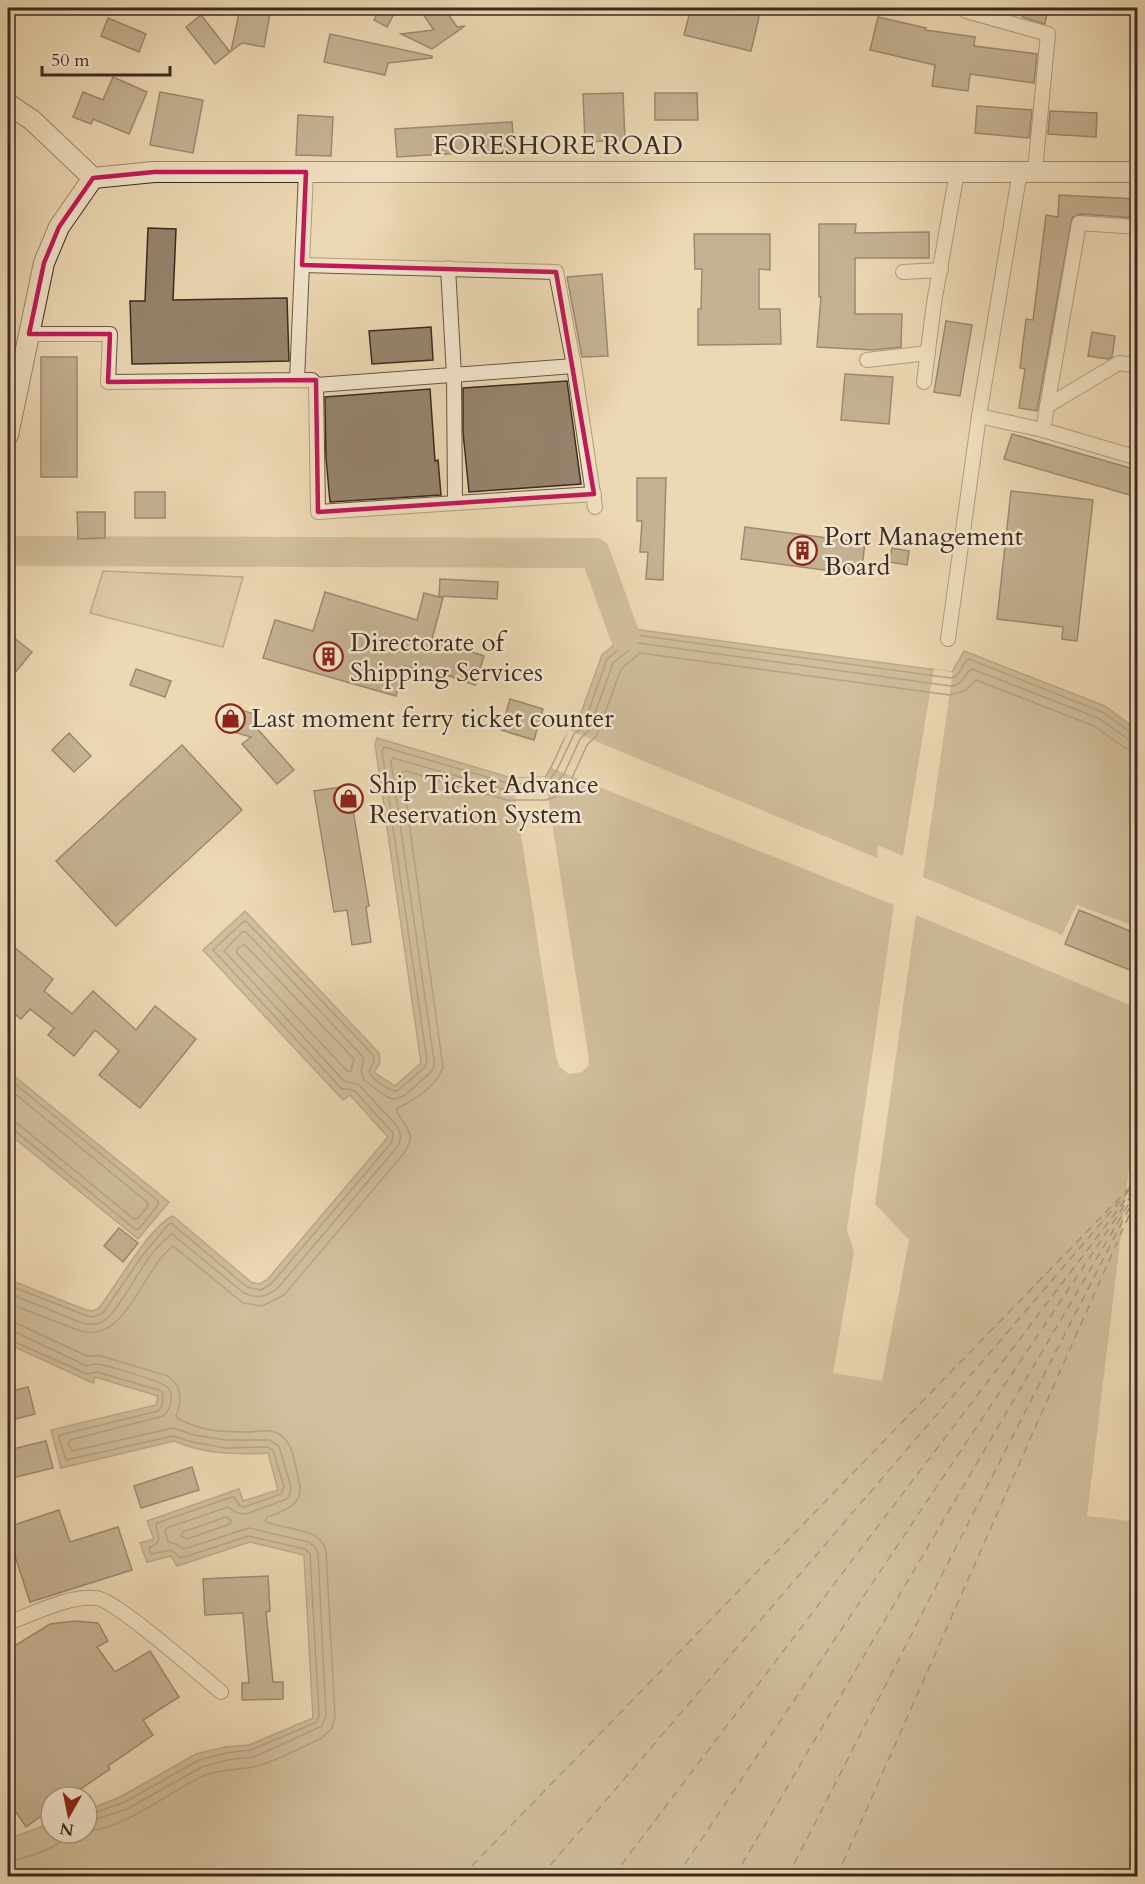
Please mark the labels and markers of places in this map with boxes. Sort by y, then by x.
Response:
place label: Port Management Board [824,519,1023,584]
building icon: Port Management Board [787,535,819,567]
place label: Directorate of Shipping Services [350,625,543,690]
building icon: Directorate of Shipping Services [313,641,345,673]
place label: Last moment ferry ticket counter [251,701,614,736]
shop icon: Last moment ferry ticket counter [214,702,246,734]
place label: Ship Ticket Advance Reservation System [369,767,599,832]
shop icon: Ship Ticket Advance Reservation System [332,783,364,815]

